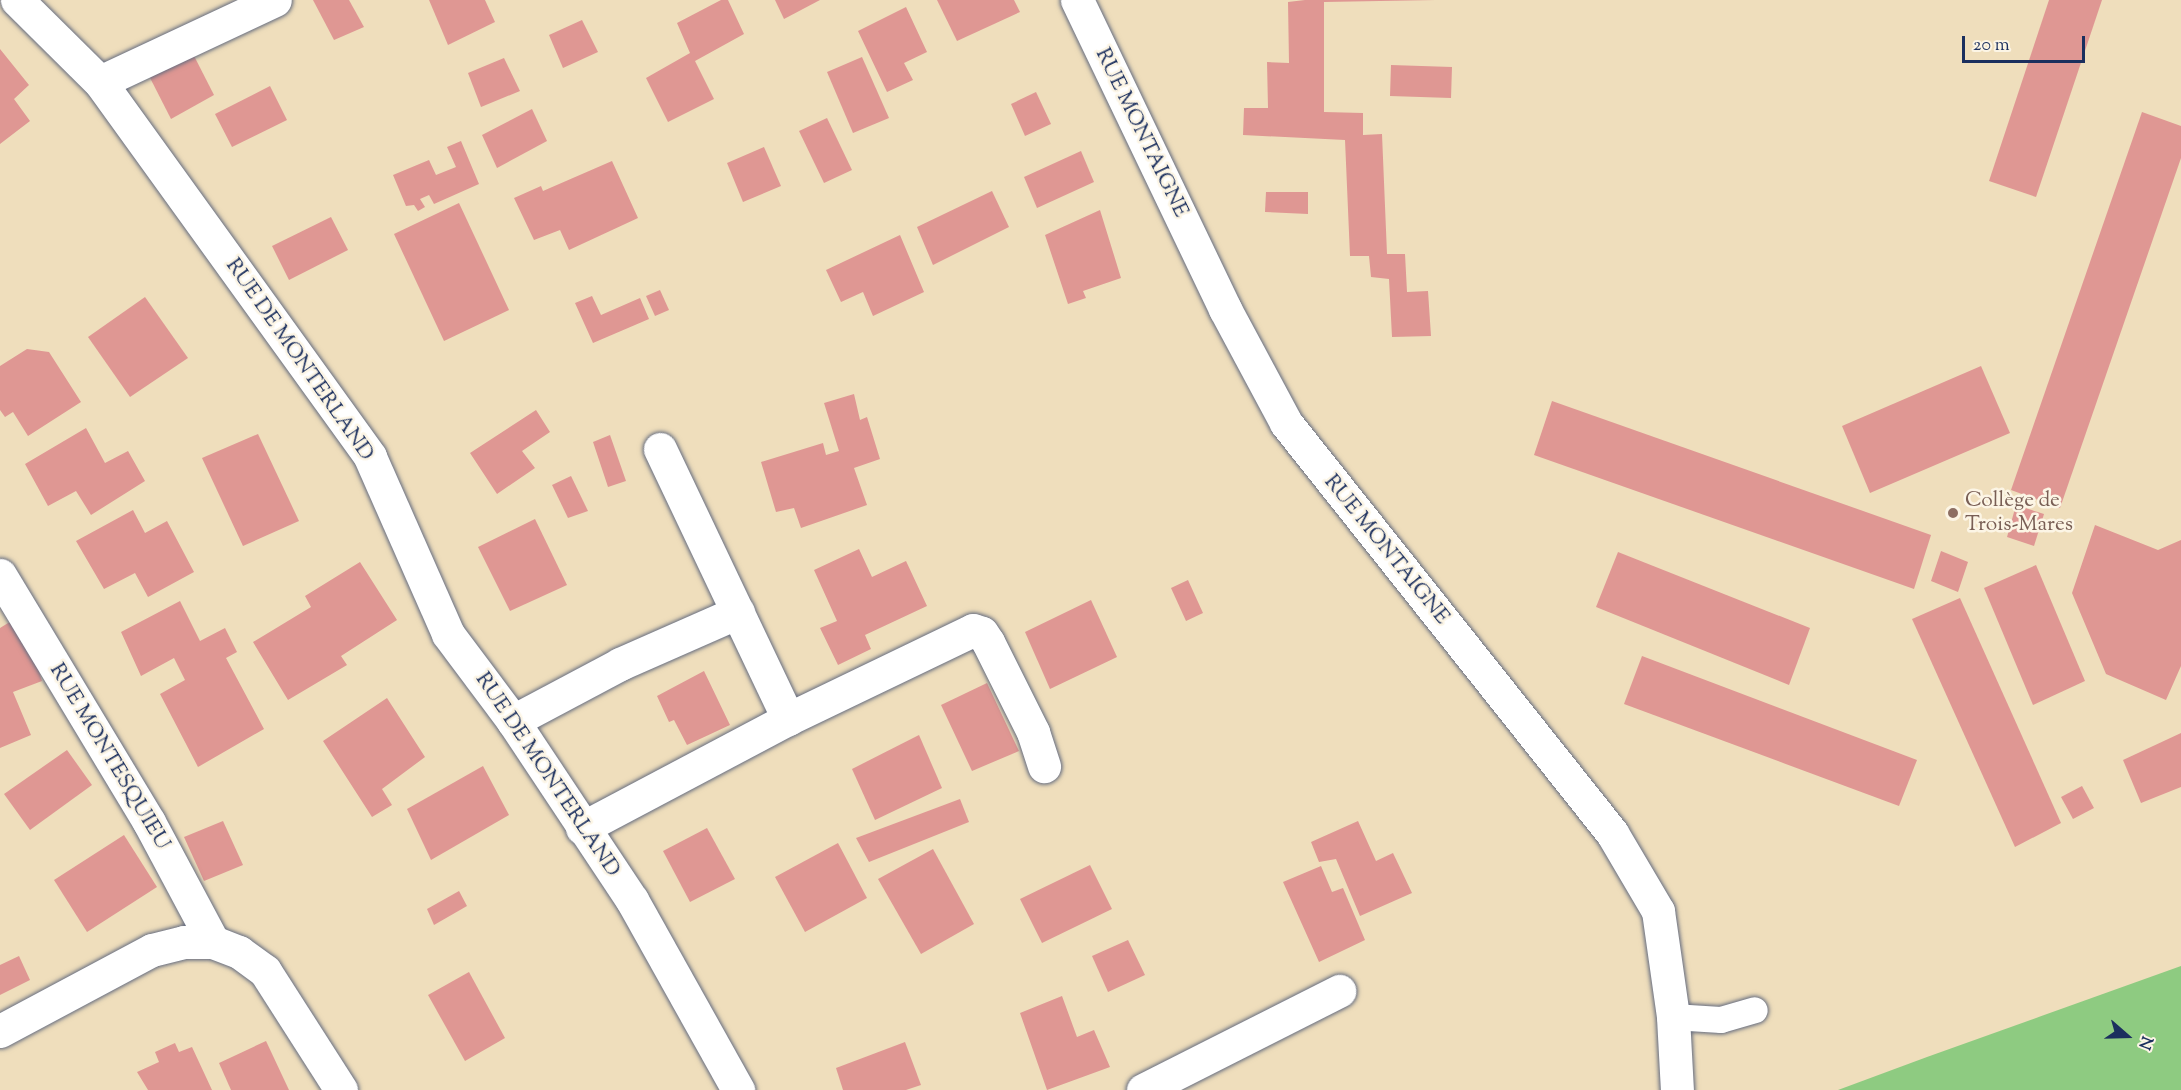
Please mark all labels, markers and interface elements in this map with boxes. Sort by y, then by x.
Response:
scale bar [1965,24,2088,62]
text: 20 m [1973,33,2010,59]
street label: RUE MONTAIGNE [1089,44,1193,222]
street label: RUE DE MONTERLAND [220,254,378,466]
street label: RUE MONTAIGNE [1318,470,1454,630]
place label: Collège de Trois-Mares [1965,488,2073,538]
marker: Collège de Trois-Mares [1946,506,1960,520]
street label: RUE MONTESQUIEU [43,659,175,855]
street label: RUE DE MONTERLAND [469,668,625,882]
north arrow [2097,1006,2157,1066]
text: N [2131,1032,2157,1052]

